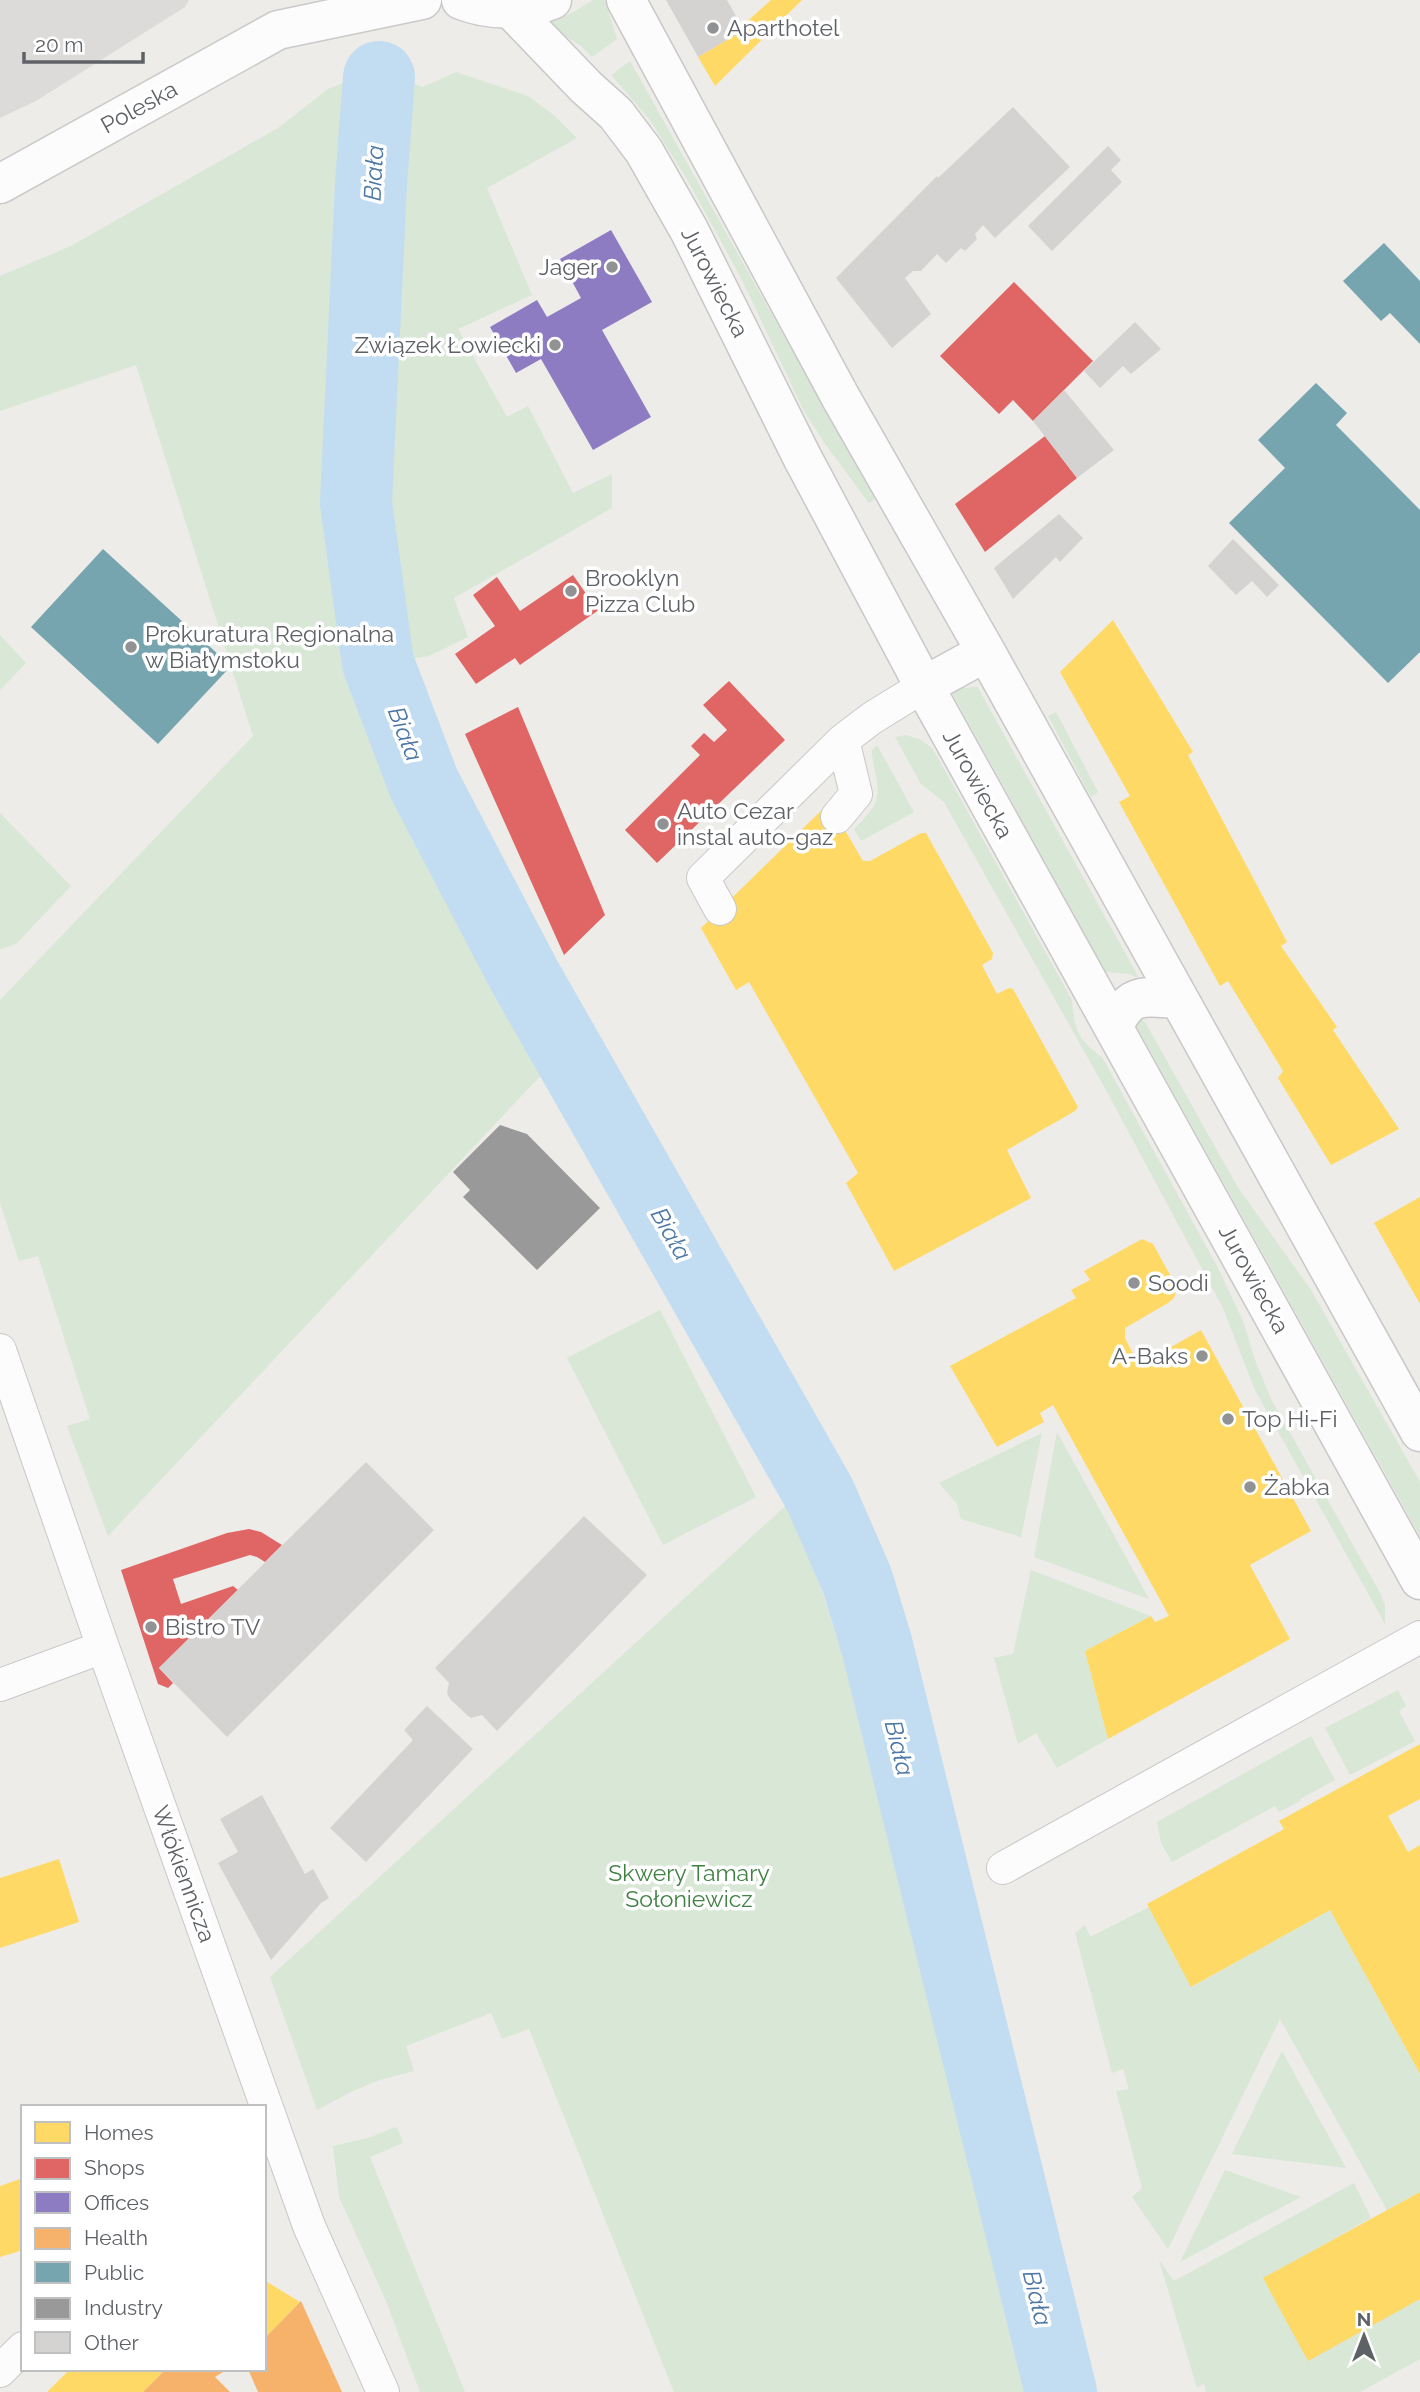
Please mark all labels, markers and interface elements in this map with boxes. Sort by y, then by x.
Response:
place label: Aparthotel [727,14,840,41]
marker: Aparthotel [705,20,721,36]
scale bar [24,21,144,65]
text: 20 m [35,32,83,57]
street label: Poleska [96,75,182,139]
water label: Biała [358,144,389,202]
street label: Jurowiecka [676,222,755,341]
place label: Jager [539,253,598,280]
marker: Jager [604,259,620,275]
place label: Związek Łowiecki [354,331,541,358]
marker: Związek Łowiecki [547,337,563,353]
place label: Brooklyn Pizza Club [585,564,695,617]
marker: Brooklyn Pizza Club [563,583,579,599]
place label: Prokuratura Regionalna w Białymstoku [145,620,394,673]
marker: Prokuratura Regionalna w Białymstoku [123,639,139,655]
water label: Biała [382,703,429,765]
street label: Jurowiecka [938,725,1019,843]
place label: Auto Cezar instal auto-gaz [677,797,833,850]
marker: Auto Cezar instal auto-gaz [655,816,671,832]
water label: Biała [645,1202,698,1265]
street label: Jurowiecka [1214,1220,1295,1338]
place label: Soodi [1148,1269,1209,1296]
marker: Soodi [1126,1275,1142,1291]
place label: A-Baks [1112,1342,1188,1369]
marker: A-Baks [1194,1348,1210,1364]
place label: Top Hi-Fi [1242,1405,1337,1432]
marker: Top Hi-Fi [1220,1411,1236,1427]
place label: Żabka [1264,1473,1330,1500]
marker: Żabka [1242,1479,1258,1495]
place label: Bistro TV [165,1613,261,1640]
marker: Bistro TV [143,1619,159,1635]
water label: Biała [879,1717,920,1779]
street label: Włókiennicza [147,1802,222,1946]
park label: Skwery Tamary Sołoniewicz [608,1859,770,1912]
legend [21,2105,266,2371]
text: Homes [84,2120,154,2145]
text: Shops [84,2155,145,2180]
text: Offices [84,2190,149,2215]
text: Health [84,2225,148,2250]
text: Public [84,2260,144,2285]
water label: Biała [1017,2267,1058,2329]
text: Industry [84,2295,163,2320]
north arrow [1329,2301,1399,2371]
text: N [1357,2308,1371,2330]
text: Other [84,2330,139,2355]

